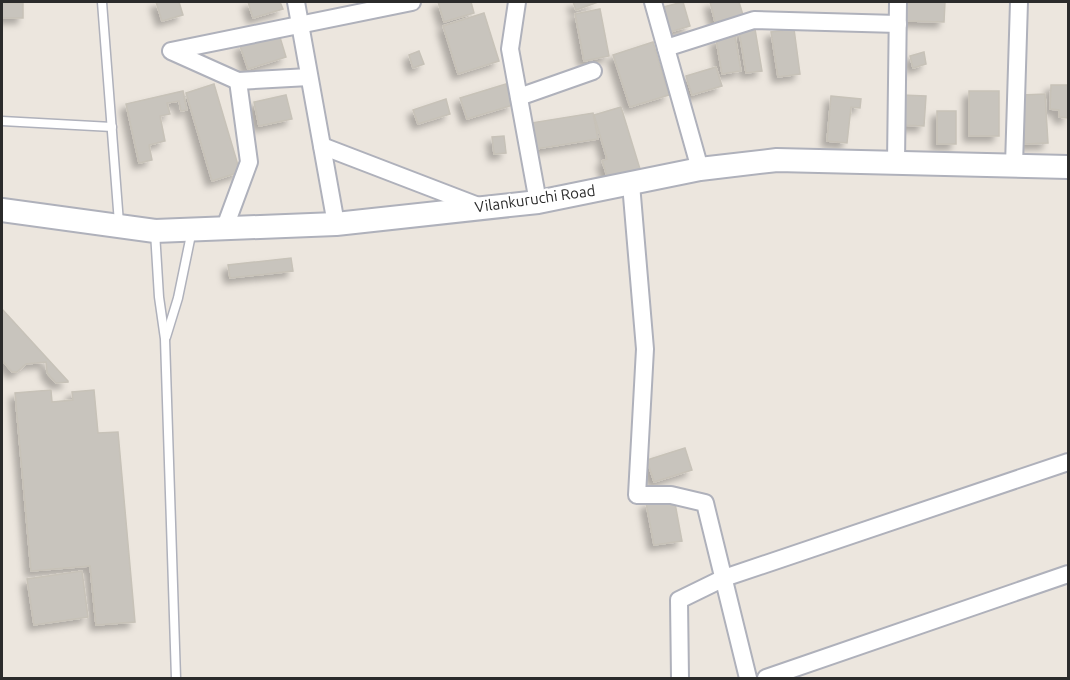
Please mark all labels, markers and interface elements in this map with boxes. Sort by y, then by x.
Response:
street label: Vilankuruchi Road [474,182,596,215]

